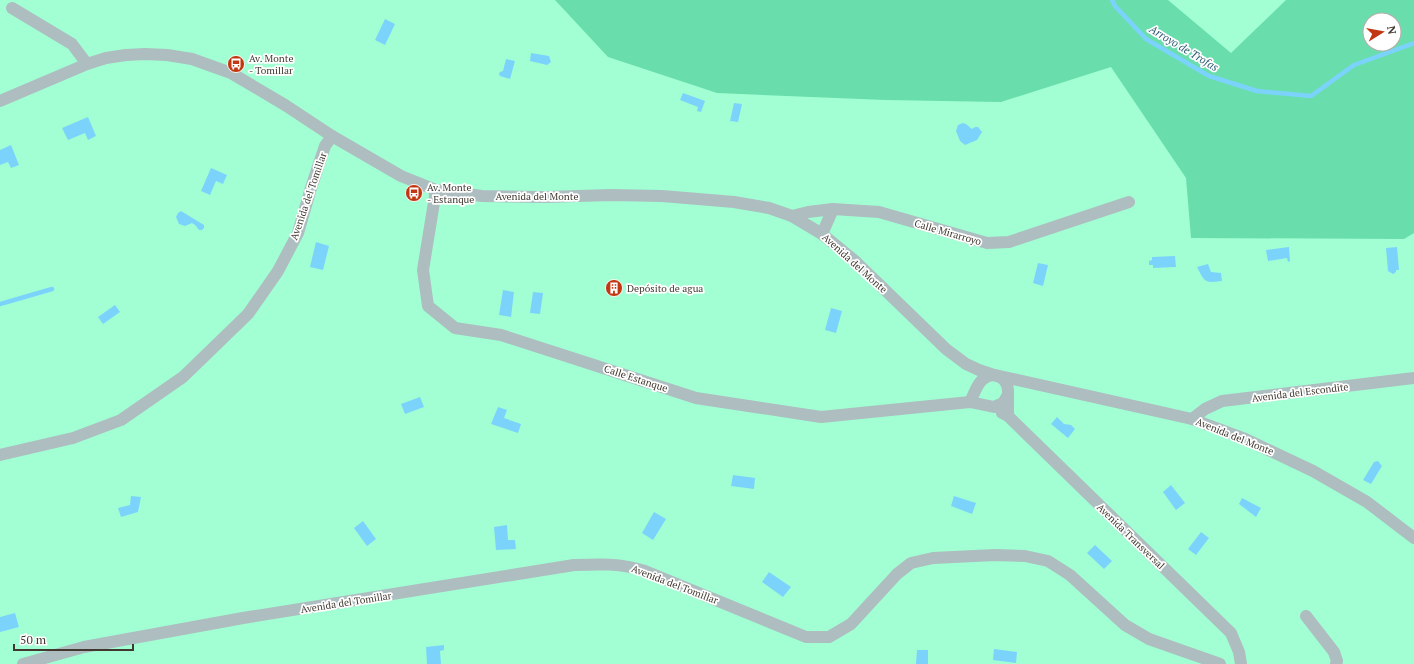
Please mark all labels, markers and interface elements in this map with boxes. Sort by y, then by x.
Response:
north arrow [1362,12,1402,52]
water label: Arroyo de Trofas [1146,21,1221,74]
text: N [1384,25,1400,36]
place label: Av. Monte - Tomillar [249,52,293,77]
bus stop icon: Av. Monte - Tomillar [226,54,246,74]
street label: Avenida del Tomillar [287,151,330,242]
place label: Av. Monte - Estanque [427,181,474,206]
bus stop icon: Av. Monte - Estanque [404,183,424,203]
street label: Avenida del Monte [496,190,578,203]
street label: Calle Mirarroyo [913,217,983,248]
street label: Avenida del Monte [820,231,890,296]
building icon: Depósito de agua [604,278,624,298]
place label: Depósito de agua [627,282,703,295]
street label: Calle Estanque [602,362,669,395]
street label: Avenida del Escondite [1251,380,1349,405]
street label: Avenida del Monte [1194,415,1276,458]
street label: Avenida Transversal [1094,501,1167,572]
street label: Avenida del Tomillar [630,562,720,607]
street label: Avenida del Tomillar [300,589,393,616]
scale bar [14,626,133,652]
text: 50 m [20,632,47,647]

